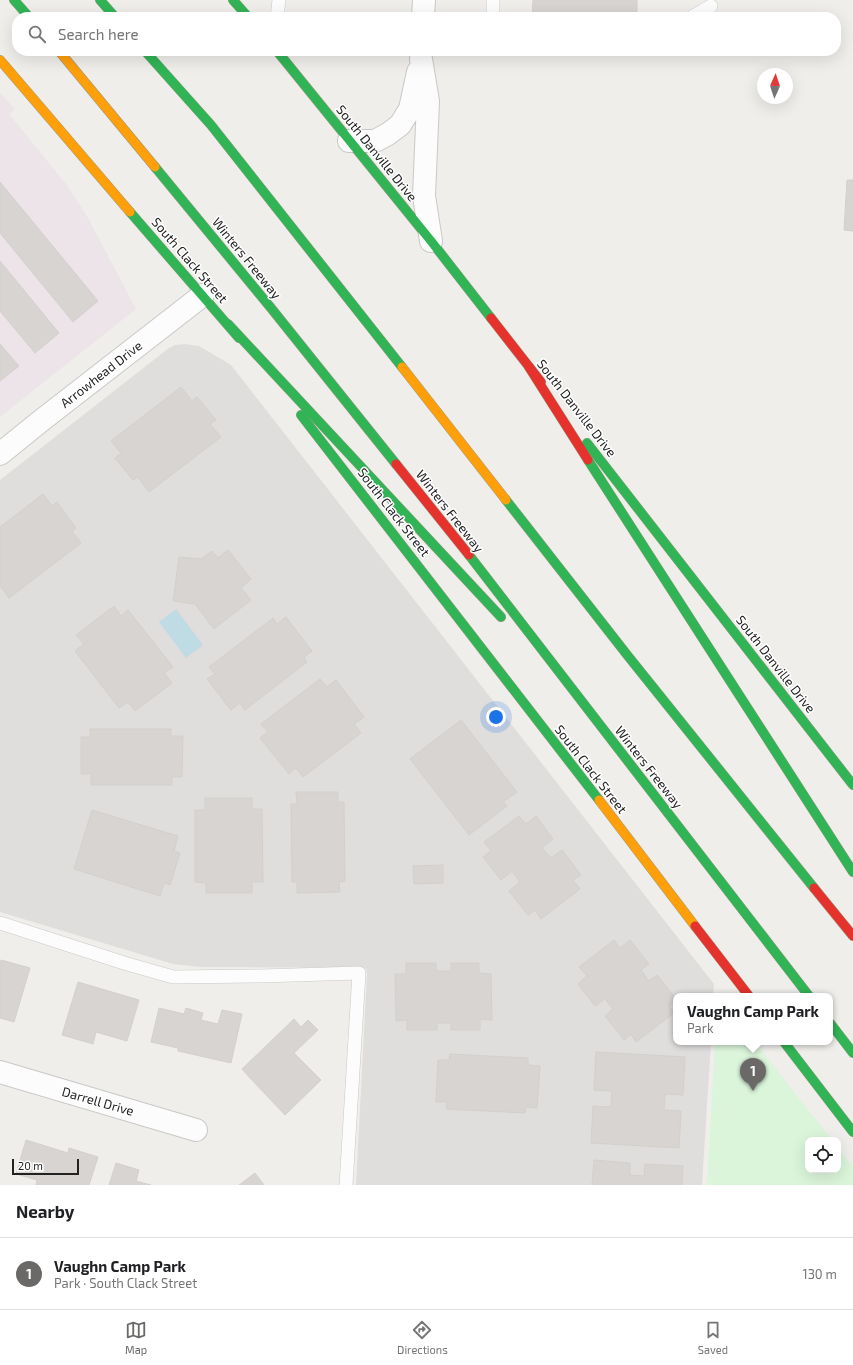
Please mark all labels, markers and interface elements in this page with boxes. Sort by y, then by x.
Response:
search box [12,12,841,56]
icon: search [26,23,48,45]
text: Search here [58,25,139,43]
north arrow [757,68,793,104]
street label: South Danville Drive [333,102,421,204]
street label: South Clack Street [149,214,231,306]
street label: Winters Freeway [209,214,285,302]
street label: Arrowhead Drive [57,337,145,411]
street label: South Danville Drive [534,356,620,460]
street label: South Clack Street [355,465,434,559]
street label: Winters Freeway [413,467,487,556]
street label: South Danville Drive [733,612,819,716]
your location [486,707,506,727]
street label: South Clack Street [552,722,631,816]
street label: Winters Freeway [612,723,686,812]
popup [673,993,833,1045]
text: Vaughn Camp Park [687,1002,819,1020]
text: Park [687,1020,714,1036]
pin: 1 [740,1058,766,1091]
street label: Darrell Drive [60,1083,136,1119]
map controls [805,1137,841,1173]
button: locate [805,1137,841,1173]
scale bar [12,1157,79,1176]
text: 20 m [18,1159,43,1172]
text: Nearby [16,1201,74,1221]
text: Vaughn Camp Park [54,1257,186,1275]
text: 1 [26,1266,32,1282]
text: 130 m [802,1266,837,1282]
text: Park · South Clack Street [54,1275,197,1291]
tab: Map [125,1319,147,1356]
tab: Directions [397,1319,448,1356]
tab: Saved [698,1319,728,1356]

